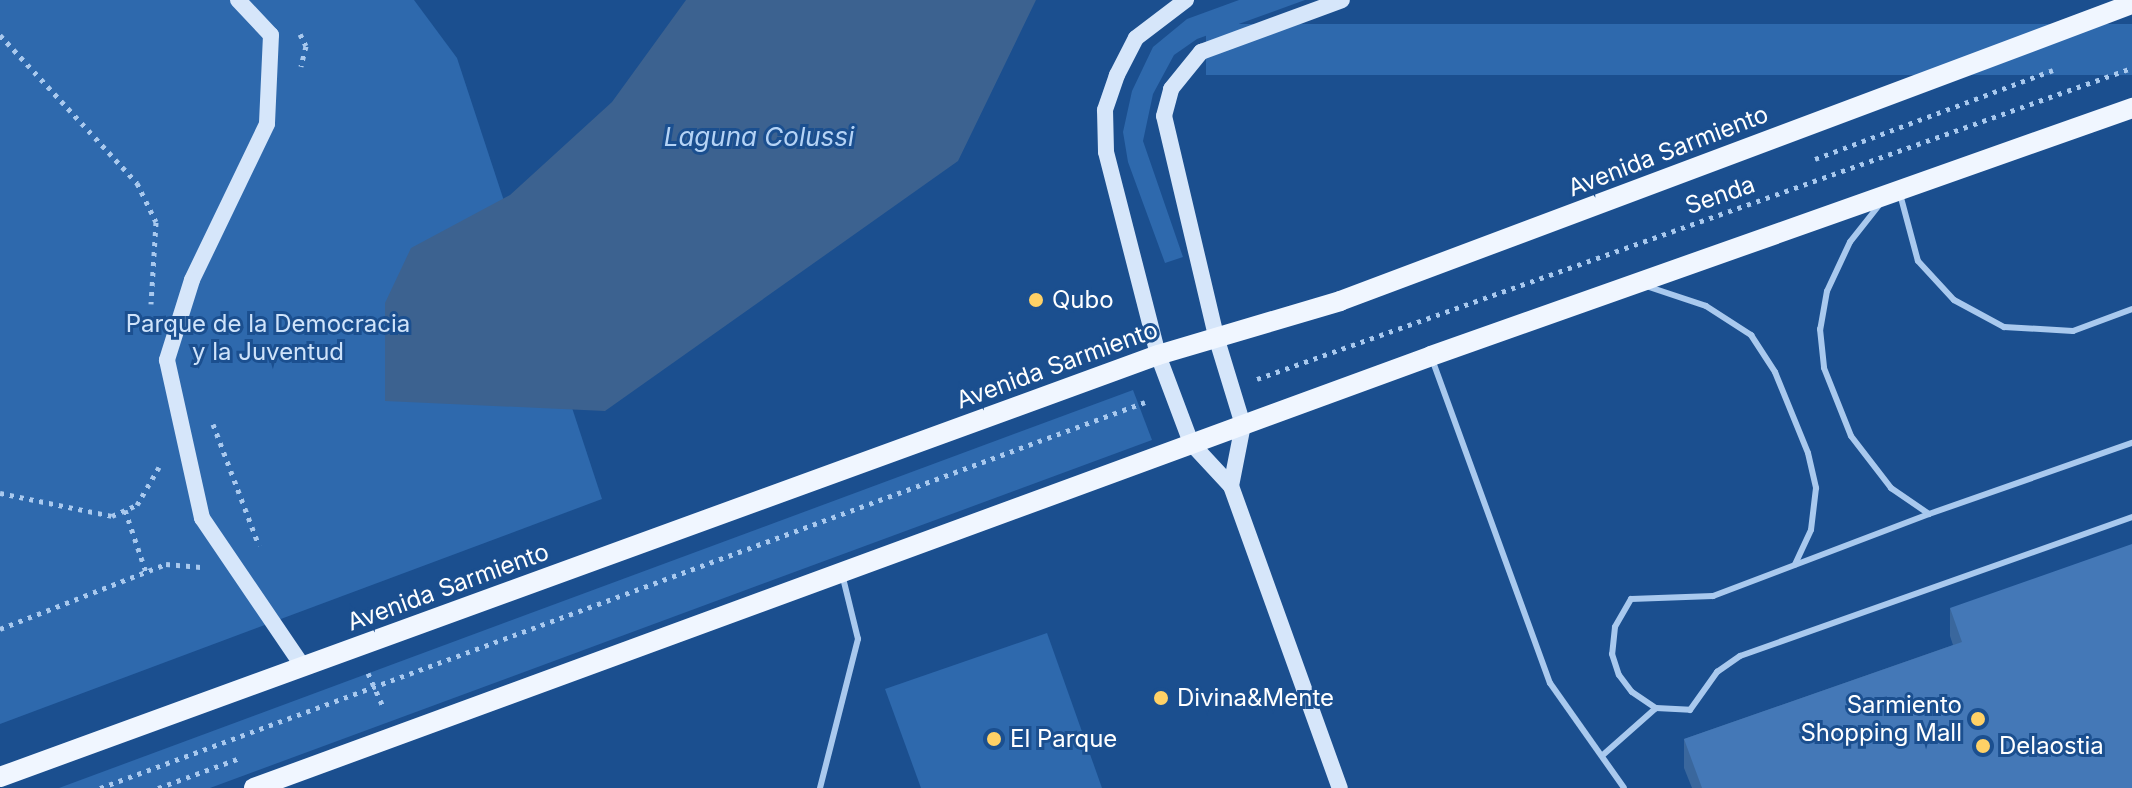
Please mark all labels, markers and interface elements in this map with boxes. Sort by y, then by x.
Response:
street label: Avenida Sarmiento [1564,100,1772,202]
water label: Laguna Colussi [664,121,854,153]
street label: Senda [1681,170,1759,220]
place label: Qubo [1052,286,1114,314]
marker: Qubo [1027,291,1045,309]
park label: Parque de la Democracia y la Juventud [126,310,410,366]
street label: Avenida Sarmiento [952,315,1162,415]
street label: Avenida Sarmiento [343,537,553,637]
place label: Divina&Mente [1177,684,1334,712]
marker: Divina&Mente [1152,689,1170,707]
place label: Sarmiento Shopping Mall [1800,691,1962,747]
marker: Sarmiento Shopping Mall [1969,710,1987,728]
place label: El Parque [1010,725,1117,753]
marker: El Parque [985,730,1003,748]
place label: Delaostia [1999,732,2104,760]
marker: Delaostia [1974,737,1992,755]

